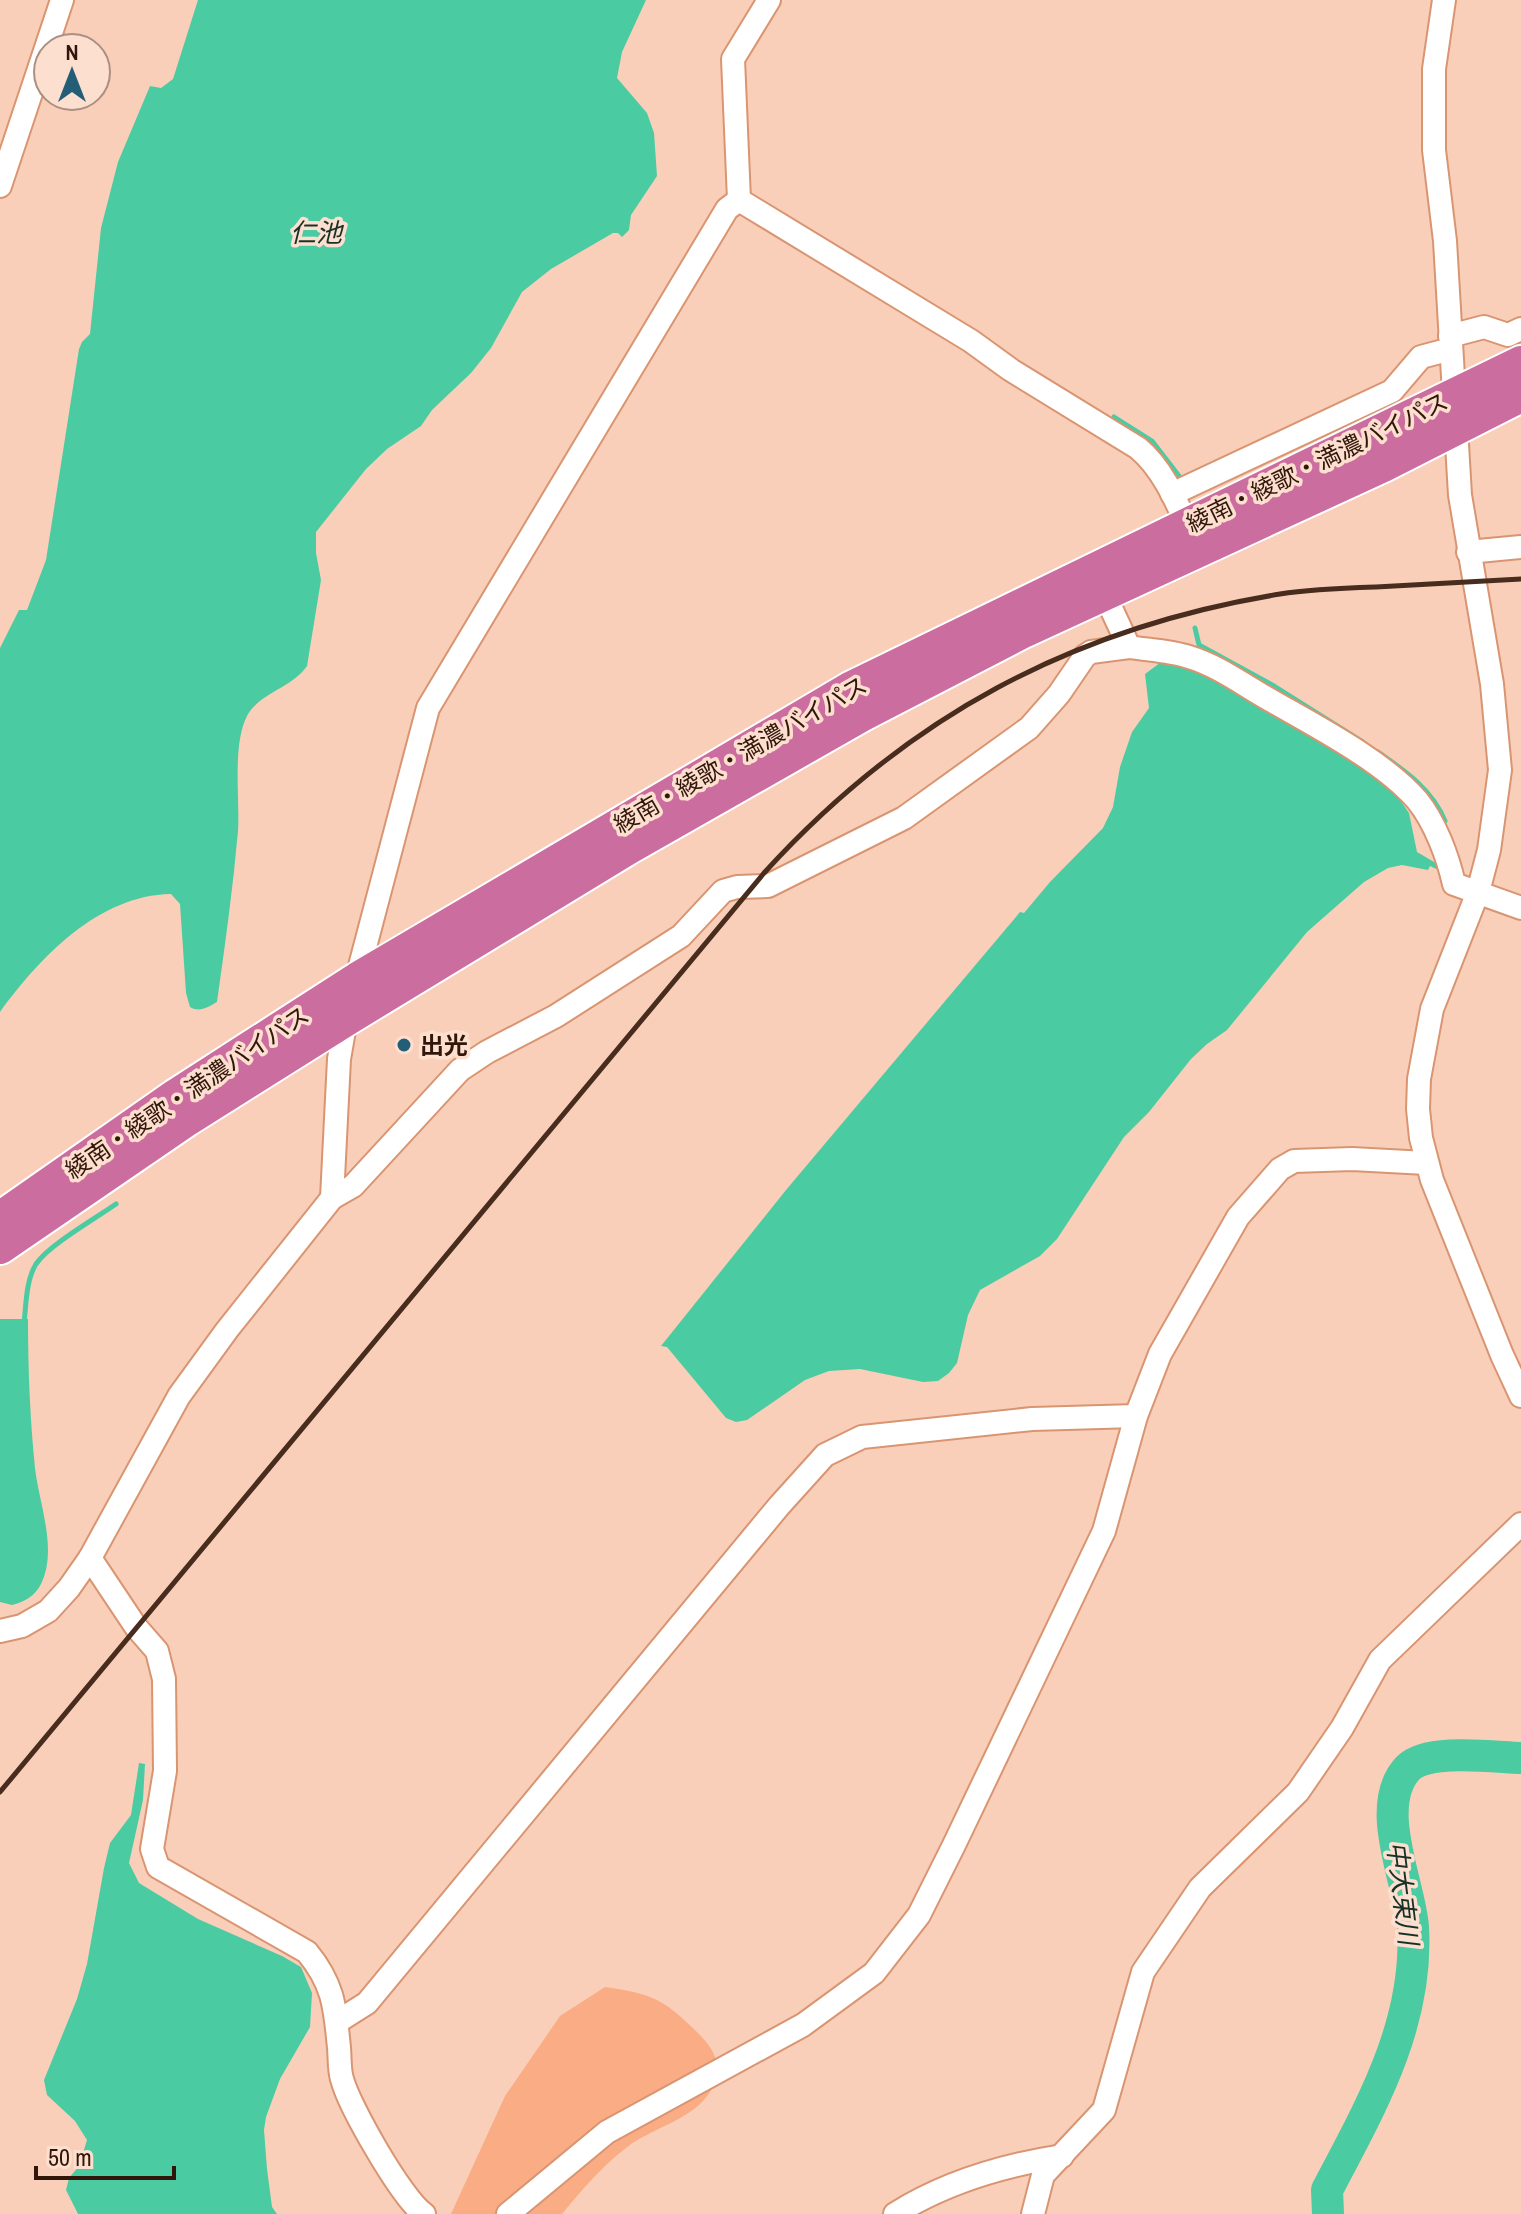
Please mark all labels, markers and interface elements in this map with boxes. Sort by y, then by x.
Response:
north arrow [32,32,112,112]
text: N [65,37,79,67]
water label: 仁池 [290,215,345,250]
street label: 綾南・綾歌・満濃バイパス [1181,385,1453,539]
street label: 綾南・綾歌・満濃バイパス [607,668,873,840]
street label: 綾南・綾歌・満濃バイパス [59,998,315,1186]
place label: 出光 [420,1029,468,1061]
marker: 出光 [395,1036,413,1054]
water label: 中大束川 [1379,1839,1427,1950]
scale bar [36,2130,174,2180]
text: 50 m [48,2141,92,2173]

